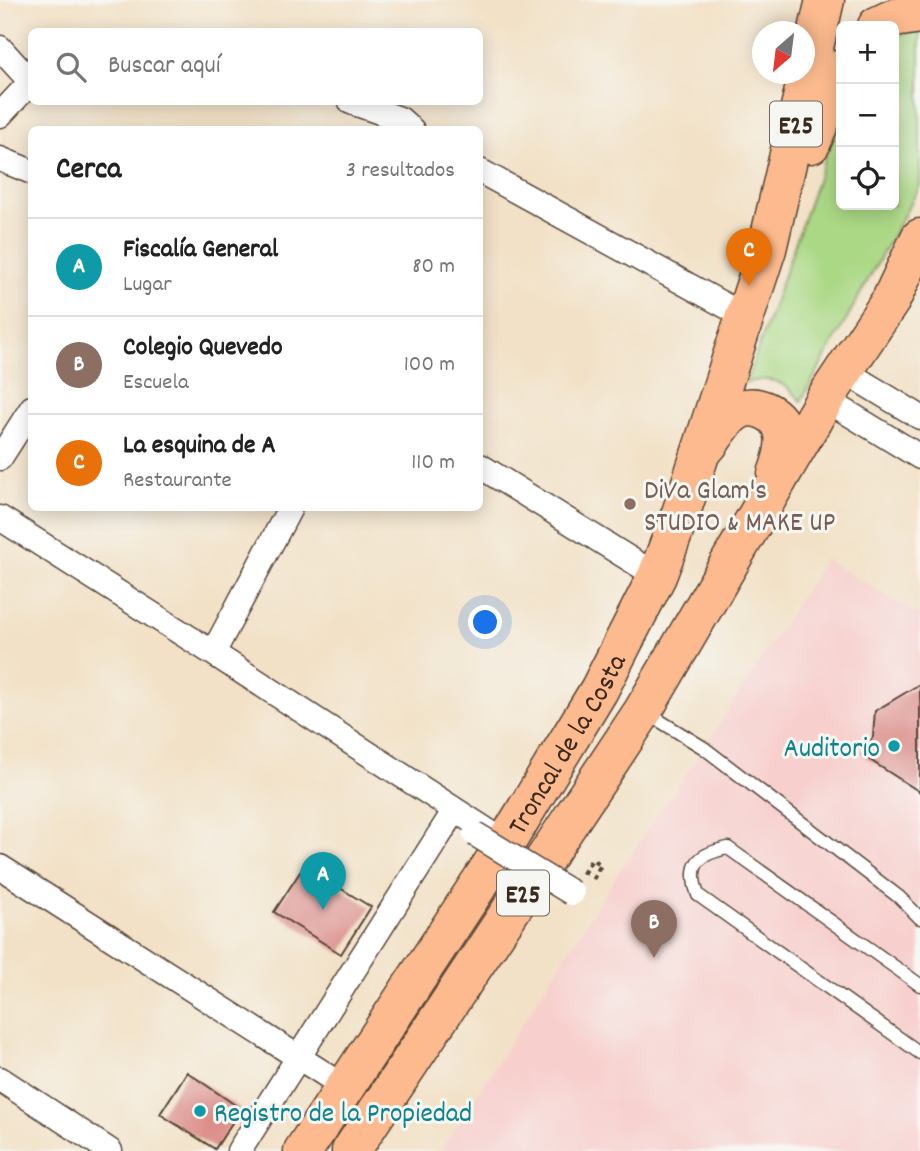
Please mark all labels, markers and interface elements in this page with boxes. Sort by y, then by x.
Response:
north arrow [752,21,815,84]
map controls [836,21,899,210]
button: + [836,21,899,84]
search box [28,28,483,105]
icon: search [52,48,90,86]
text: Buscar aquí [108,48,220,85]
button: − [836,84,899,147]
road number: E25 [770,102,822,146]
button: locate [836,147,899,210]
text: Cerca [56,150,121,193]
text: 3 resultados [346,155,455,188]
pin: C [726,228,772,286]
text: Fiscalía General [123,232,278,269]
text: A [73,251,85,284]
text: 80 m [412,251,455,284]
text: Lugar [123,269,172,302]
text: Colegio Quevedo [123,330,283,367]
text: B [74,349,84,382]
text: 100 m [404,349,455,382]
text: Escuela [123,367,189,400]
text: La esquina de A [123,428,276,465]
text: C [73,447,85,480]
text: 110 m [411,447,455,480]
text: Restaurante [123,465,232,498]
place label: DiVa Glam's STUDIO & MAKE UP [644,473,835,545]
marker: DiVa Glam's STUDIO & MAKE UP [622,496,638,512]
your location [468,605,502,639]
street label: Troncal de la Costa [500,648,639,844]
place label: Auditorio [784,731,880,771]
marker: Auditorio [886,738,902,754]
pin: A [300,852,346,910]
road number: E25 [497,870,549,916]
pin: B [631,900,677,958]
place label: Registro de la Propiedad [214,1096,472,1136]
marker: Registro de la Propiedad [192,1103,208,1119]

